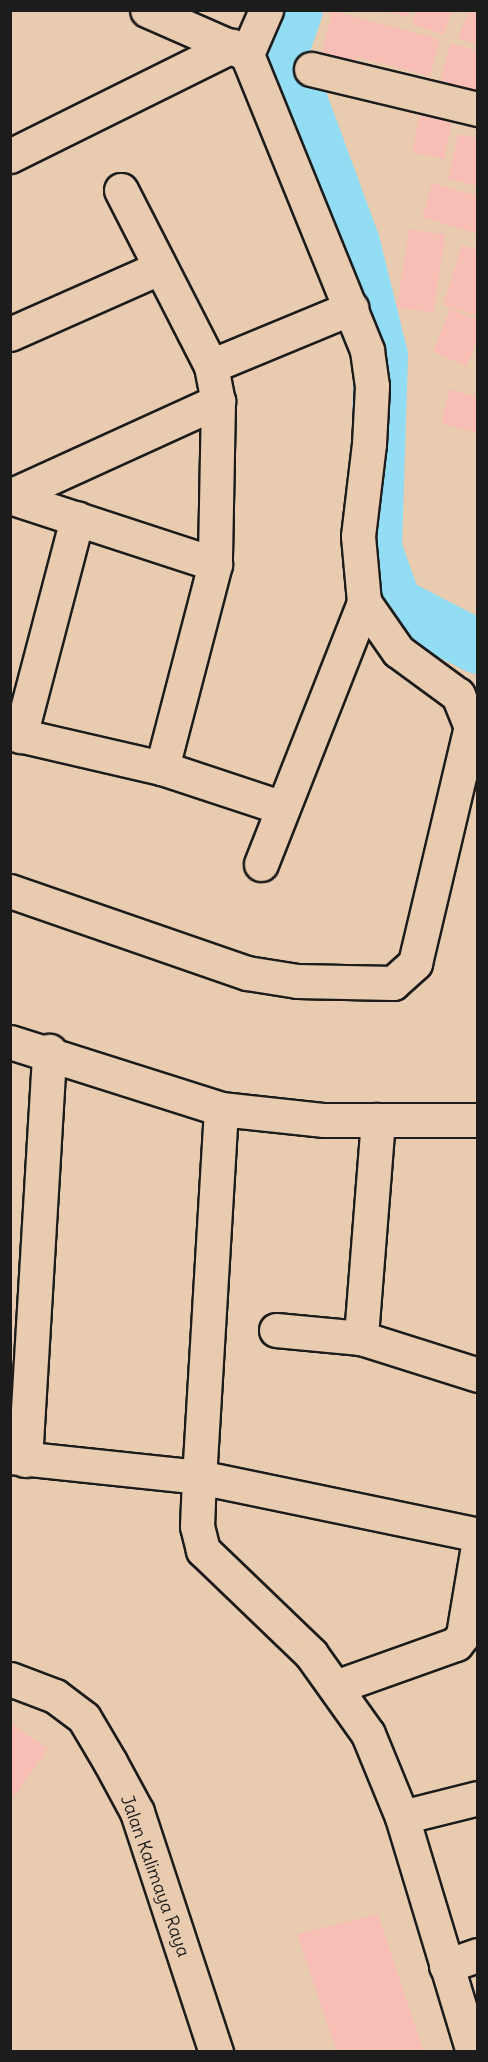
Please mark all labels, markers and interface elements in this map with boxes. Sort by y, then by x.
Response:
street label: Jalan Kalimaya Raya [116,1792,194,1960]

